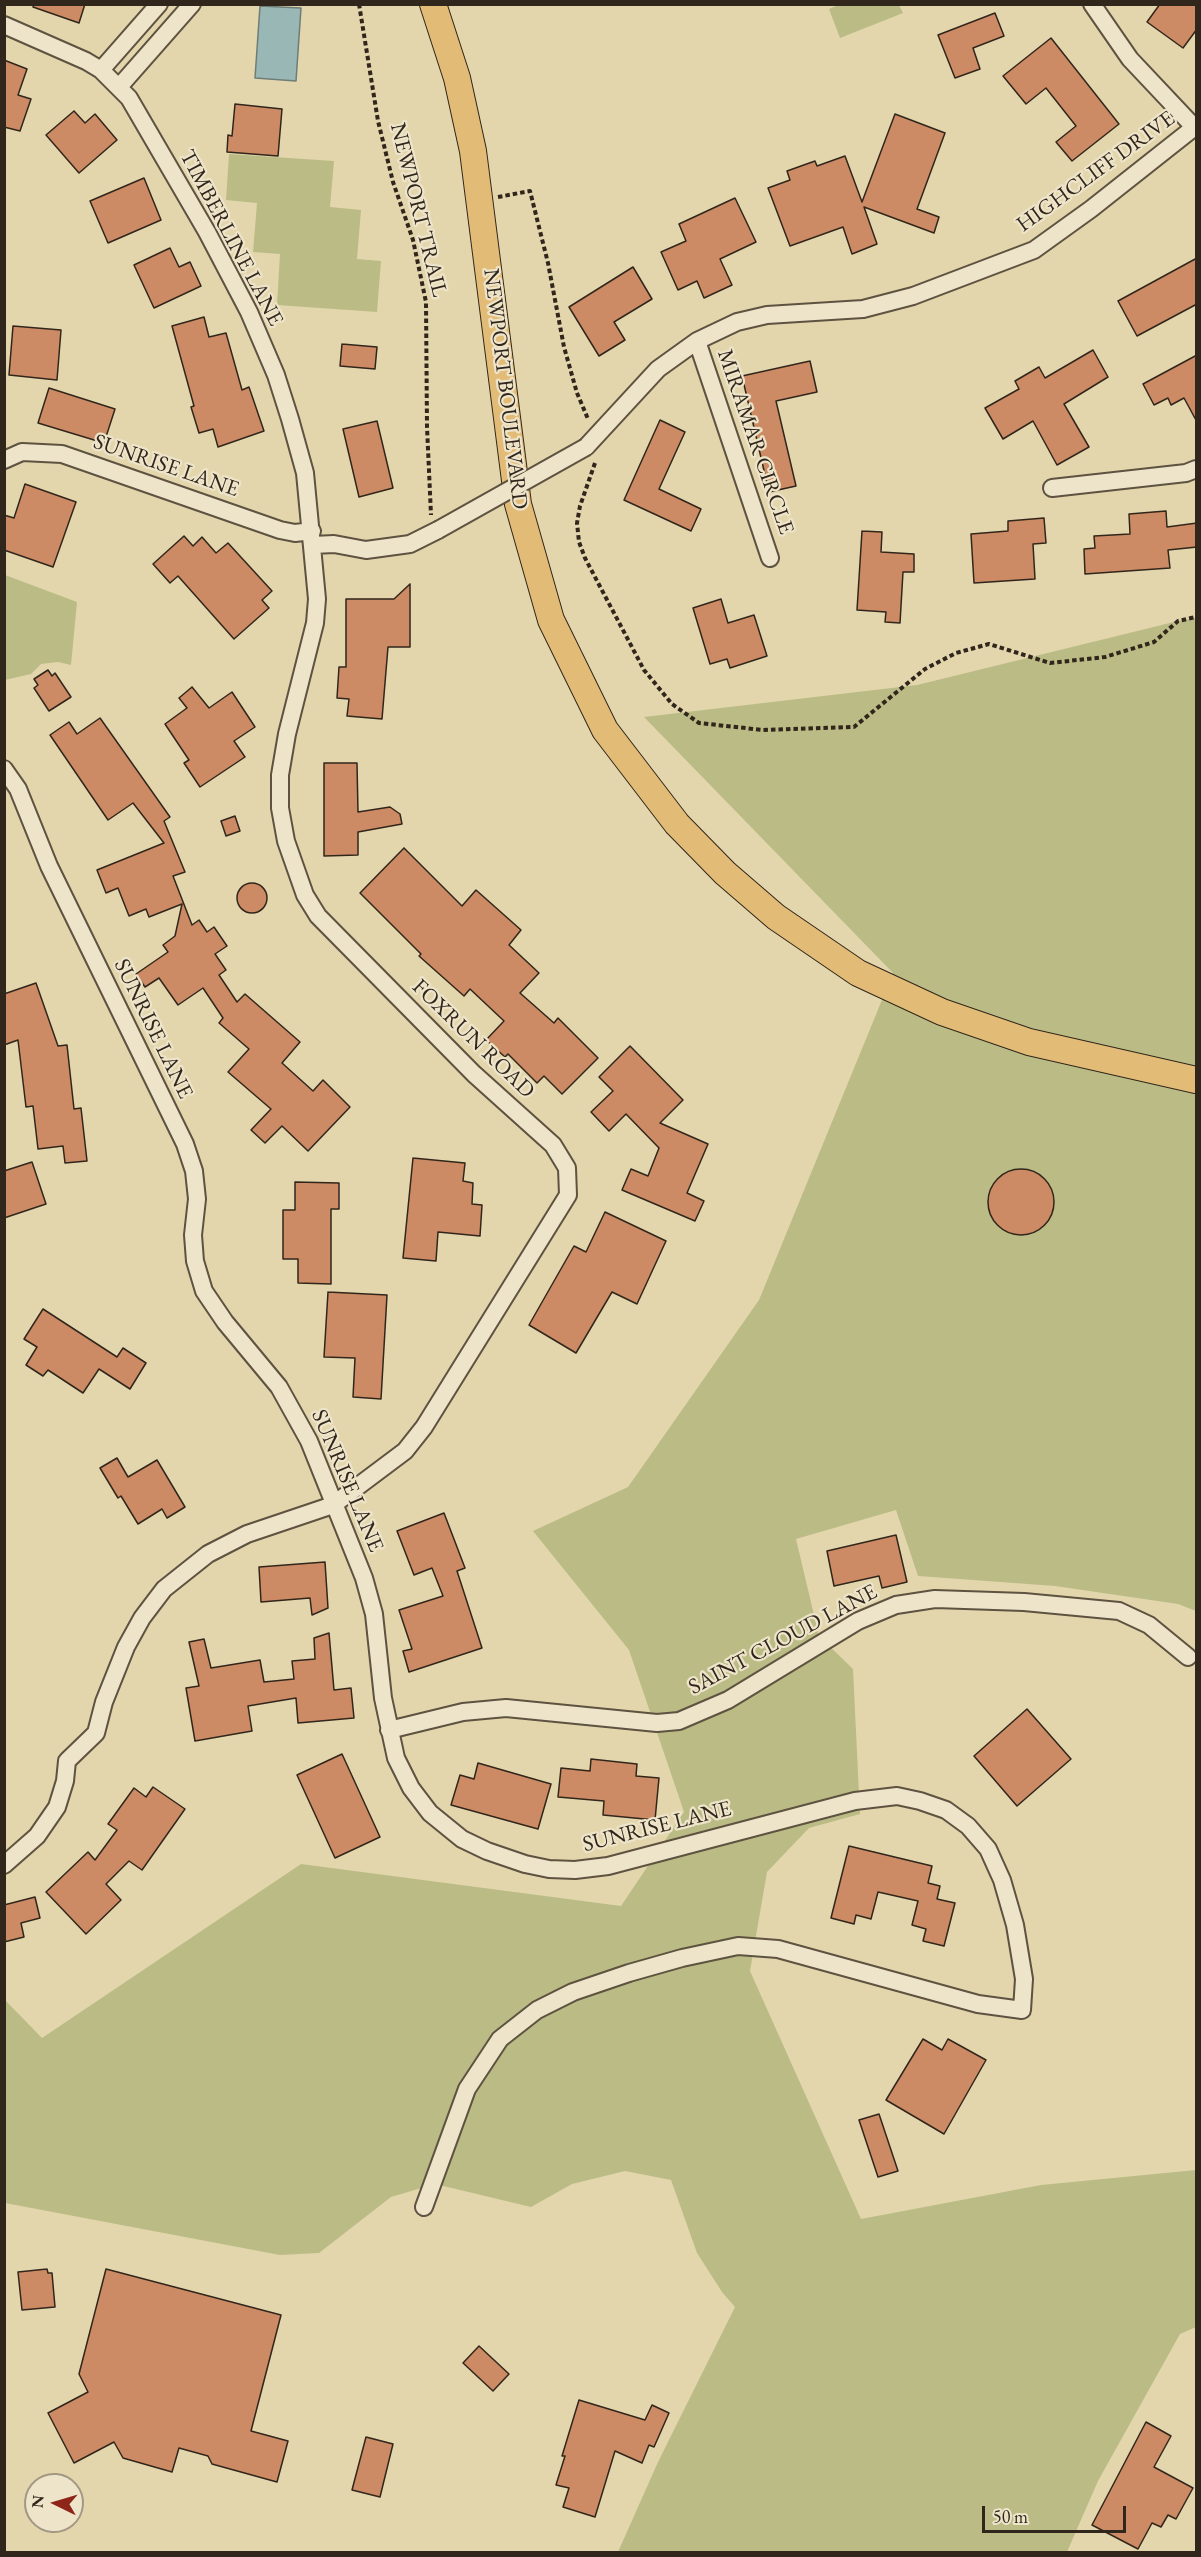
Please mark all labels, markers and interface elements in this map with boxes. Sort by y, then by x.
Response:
street label: HIGHCLIFF DRIVE [1012,106,1180,238]
street label: NEWPORT TRAIL [384,120,452,300]
street label: TIMBERLINE LANE [173,145,289,331]
street label: NEWPORT BOULEVARD [477,267,533,511]
street label: MIRAMAR CIRCLE [711,346,799,538]
street label: SUNRISE LANE [90,429,242,503]
street label: SUNRISE LANE [108,955,198,1103]
street label: FOXRUN ROAD [406,974,540,1104]
street label: SUNRISE LANE [305,1406,389,1556]
street label: SAINT CLOUD LANE [684,1579,882,1701]
street label: SUNRISE LANE [580,1796,734,1858]
north arrow [24,2473,84,2533]
text: N [27,2494,49,2509]
scale bar [985,2494,1129,2532]
text: 50 m [993,2505,1028,2528]

